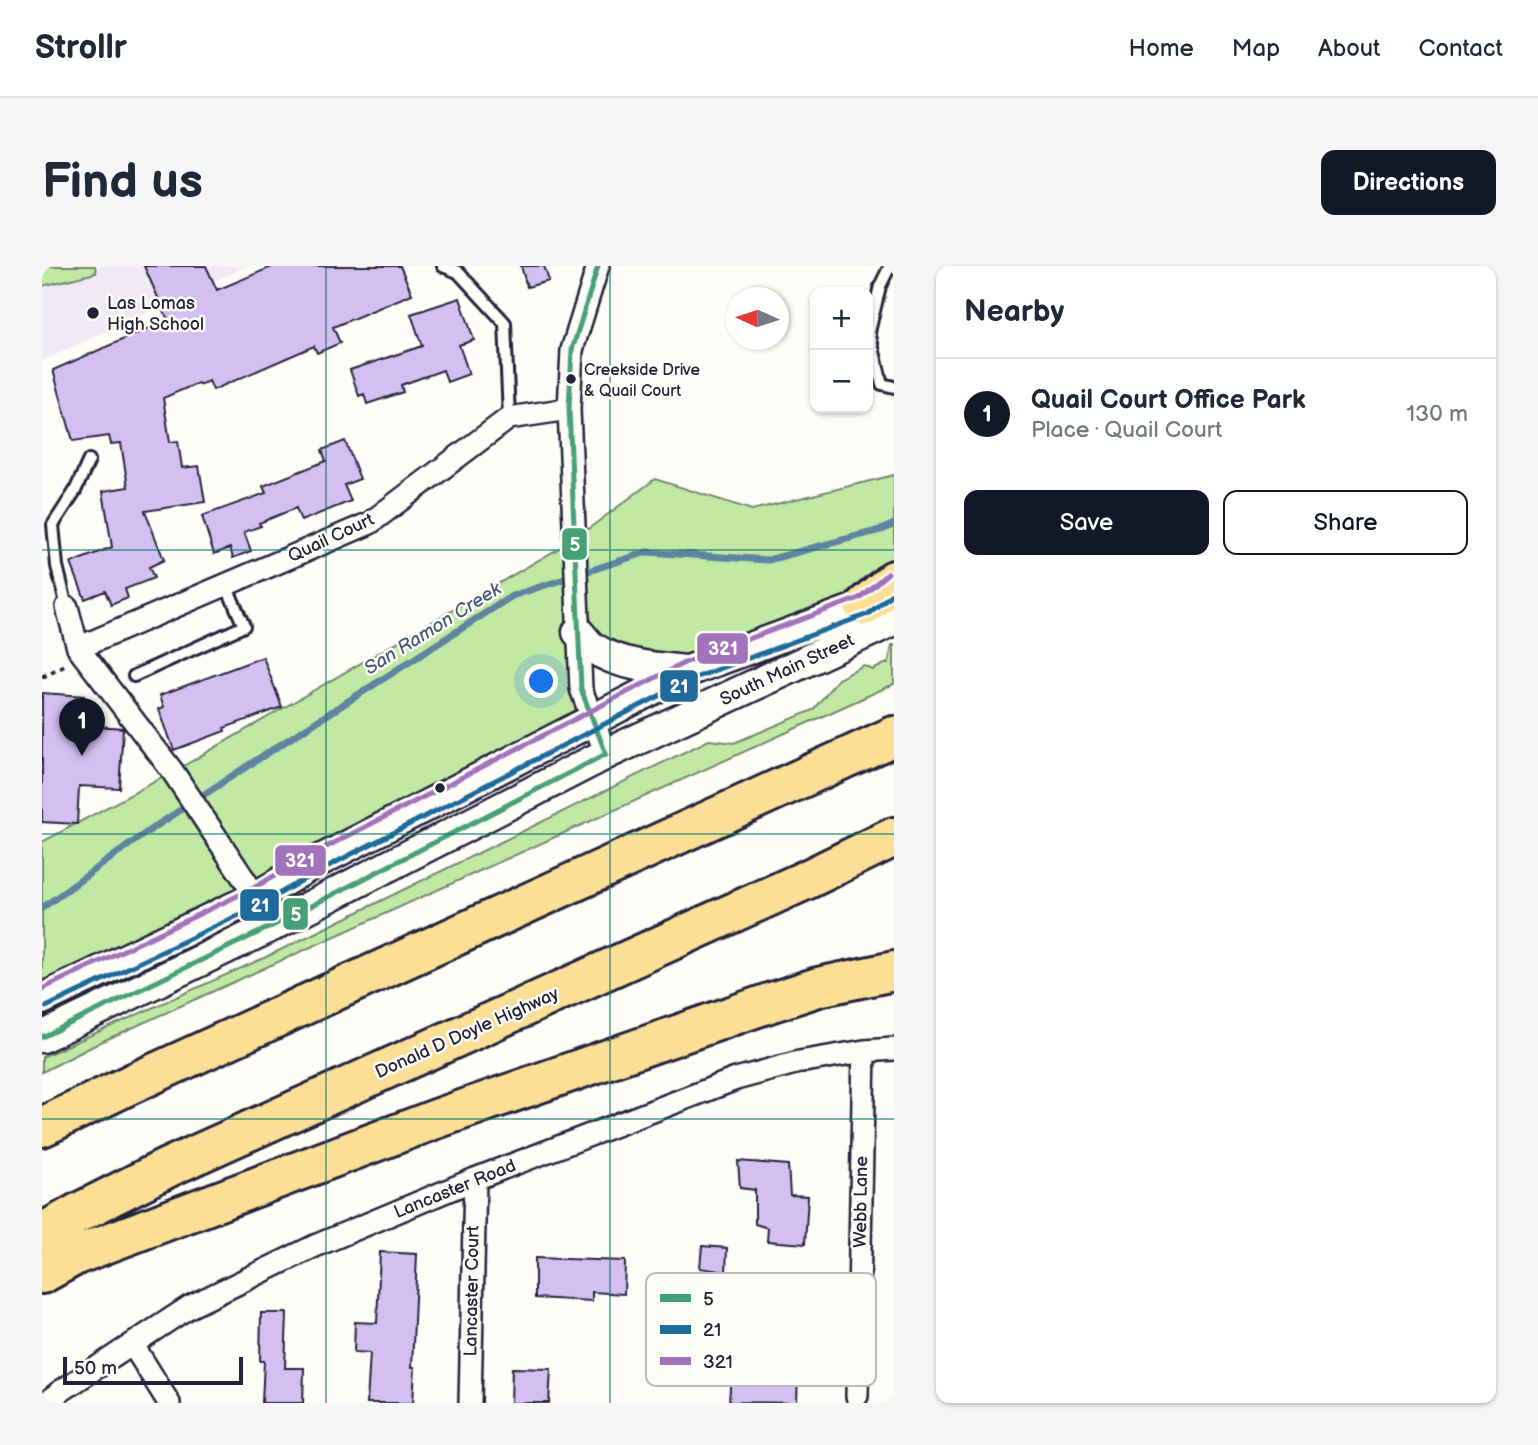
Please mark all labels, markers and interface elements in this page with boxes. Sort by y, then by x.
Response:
text: Strollr [35,28,127,68]
text: Home [1129,34,1194,63]
text: Map [1232,34,1280,63]
text: About [1318,34,1380,63]
text: Contact [1418,34,1503,63]
button: Directions [1321,150,1496,215]
text: Find us [42,153,203,212]
north arrow [726,287,789,350]
map controls [810,287,873,413]
button: + [810,287,873,350]
place label: Las Lomas High School [107,293,204,335]
text: Nearby [964,294,1064,330]
marker: Las Lomas High School [85,305,101,321]
button: − [810,350,873,413]
place label: Creekside Drive & Quail Court [584,361,700,401]
marker: Creekside Drive & Quail Court [564,372,578,386]
text: Quail Court Office Park [1031,385,1306,416]
text: 1 [982,400,992,428]
text: 130 m [1406,400,1468,428]
text: Place · Quail Court [1031,416,1222,444]
button: Save [964,490,1209,555]
button: Share [1223,490,1468,555]
street label: Quail Court [285,509,378,567]
line badge: 5 [561,527,588,561]
text: 5 [570,534,581,557]
water label: San Ramon Creek [360,577,506,680]
street label: South Main Street [717,630,858,710]
line badge: 321 [696,632,749,665]
text: 321 [708,638,738,661]
your location [524,664,558,698]
line badge: 21 [659,669,699,703]
text: 21 [670,676,688,699]
pin: 1 [59,698,105,756]
unlabelled marker [433,781,447,795]
line badge: 321 [274,844,327,877]
text: 321 [285,850,315,873]
line badge: 21 [239,888,280,922]
text: 21 [251,895,269,918]
line badge: 5 [282,897,309,931]
text: 5 [291,904,302,927]
street label: Donald D Doyle Highway [372,983,563,1083]
street label: Lancaster Road [391,1155,519,1223]
street label: Webb Lane [850,1155,872,1248]
street label: Lancaster Court [460,1225,484,1357]
legend [646,1273,876,1386]
text: 5 [703,1288,714,1311]
text: 21 [703,1319,721,1342]
text: 321 [703,1351,733,1374]
scale bar [63,1354,243,1386]
text: 50 m [74,1357,117,1380]

